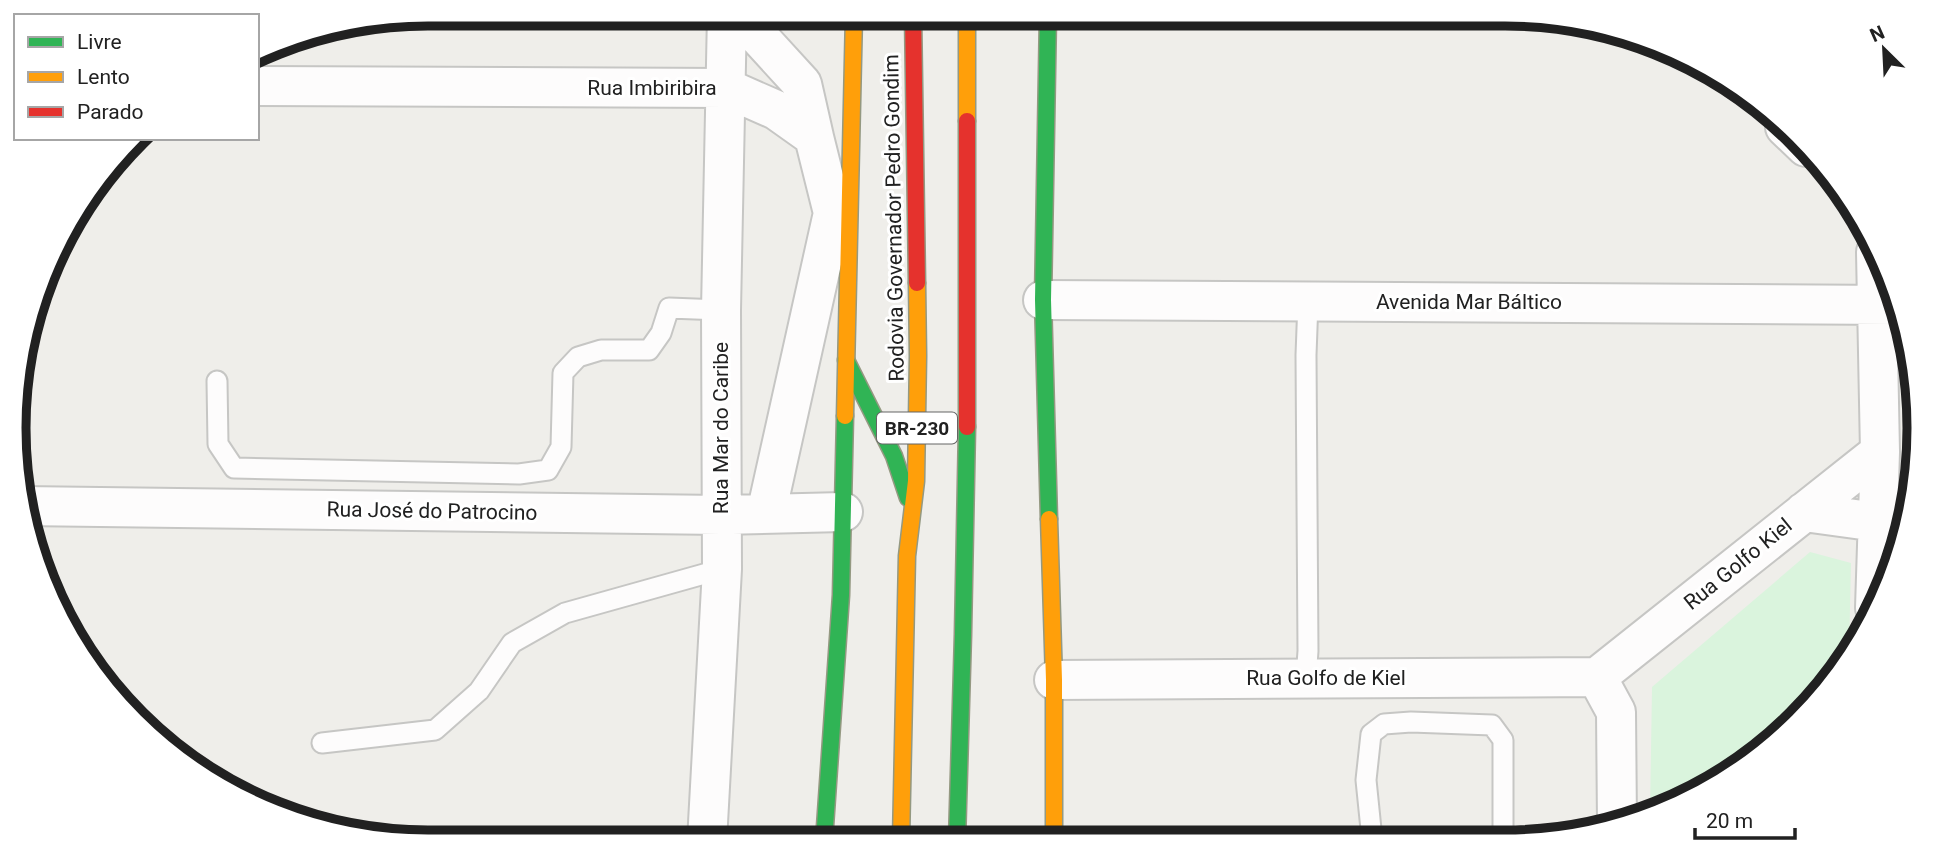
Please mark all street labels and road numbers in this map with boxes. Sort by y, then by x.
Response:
street label: Rodovia Governador Pedro Gondim [879,54,909,382]
street label: Rua Imbiribira [587,76,717,100]
street label: Avenida Mar Báltico [1376,290,1562,314]
street label: Rua Mar do Caribe [709,342,733,514]
road number: BR-230 [877,412,957,444]
street label: Rua José do Patrocino [326,497,538,525]
street label: Rua Golfo Kiel [1679,513,1797,615]
street label: Rua Golfo de Kiel [1246,666,1406,690]

